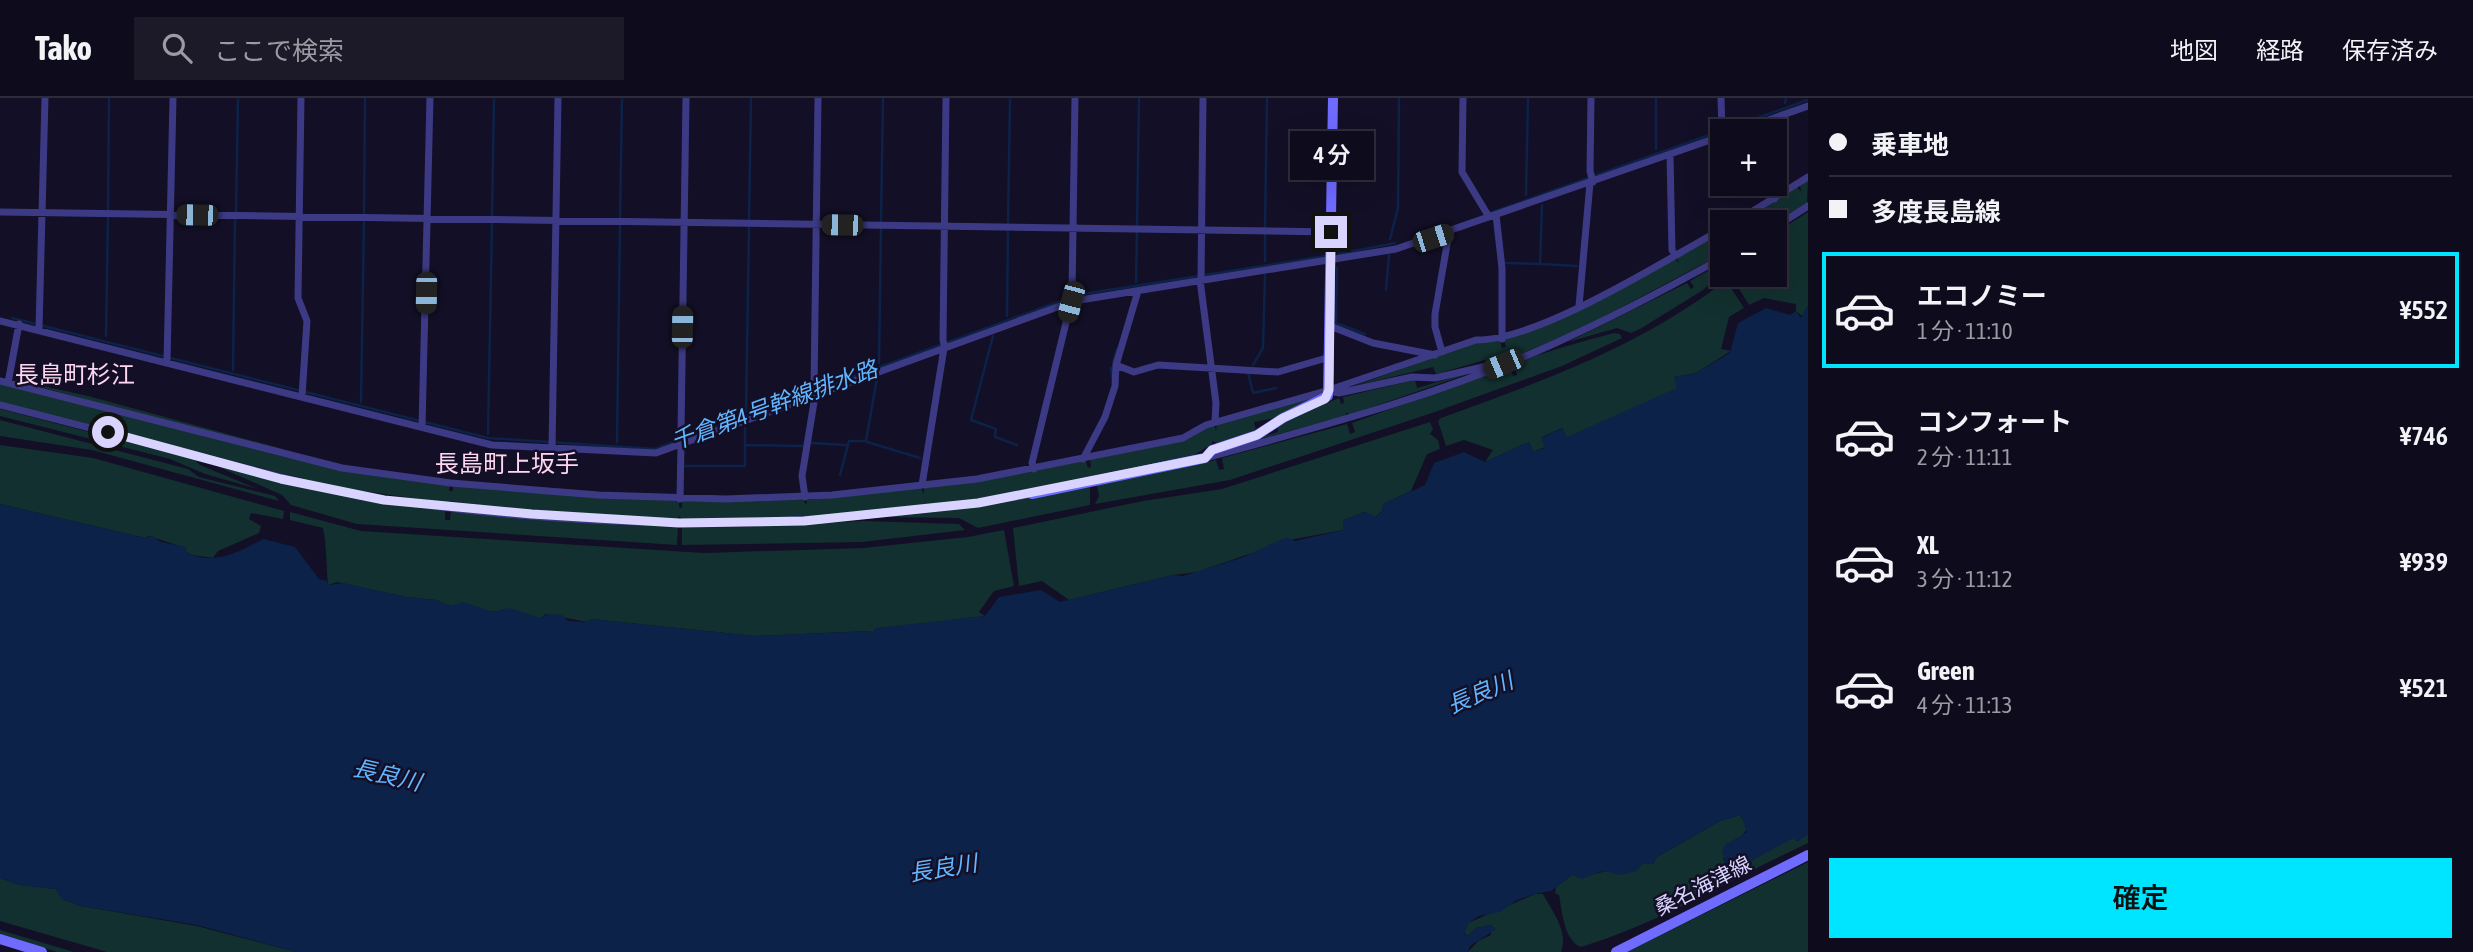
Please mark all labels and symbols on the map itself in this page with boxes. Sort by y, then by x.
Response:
callout: 4 分 [1289,130,1373,180]
car [176,204,219,226]
car [821,214,864,236]
route end [1315,216,1347,248]
car [1410,222,1457,254]
car [416,272,437,314]
car [1056,279,1087,325]
car [672,306,693,348]
car [1480,346,1527,382]
water label: 千倉第4号幹線排水路 [667,355,883,454]
district label: 長島町杉江 [15,361,135,388]
route start [92,416,124,448]
district label: 長島町上坂手 [435,450,579,477]
water label: 長良川 [1443,666,1520,718]
water label: 長良川 [350,755,426,796]
water label: 長良川 [907,849,982,886]
street label: 桑名海津線 [1650,851,1755,920]

